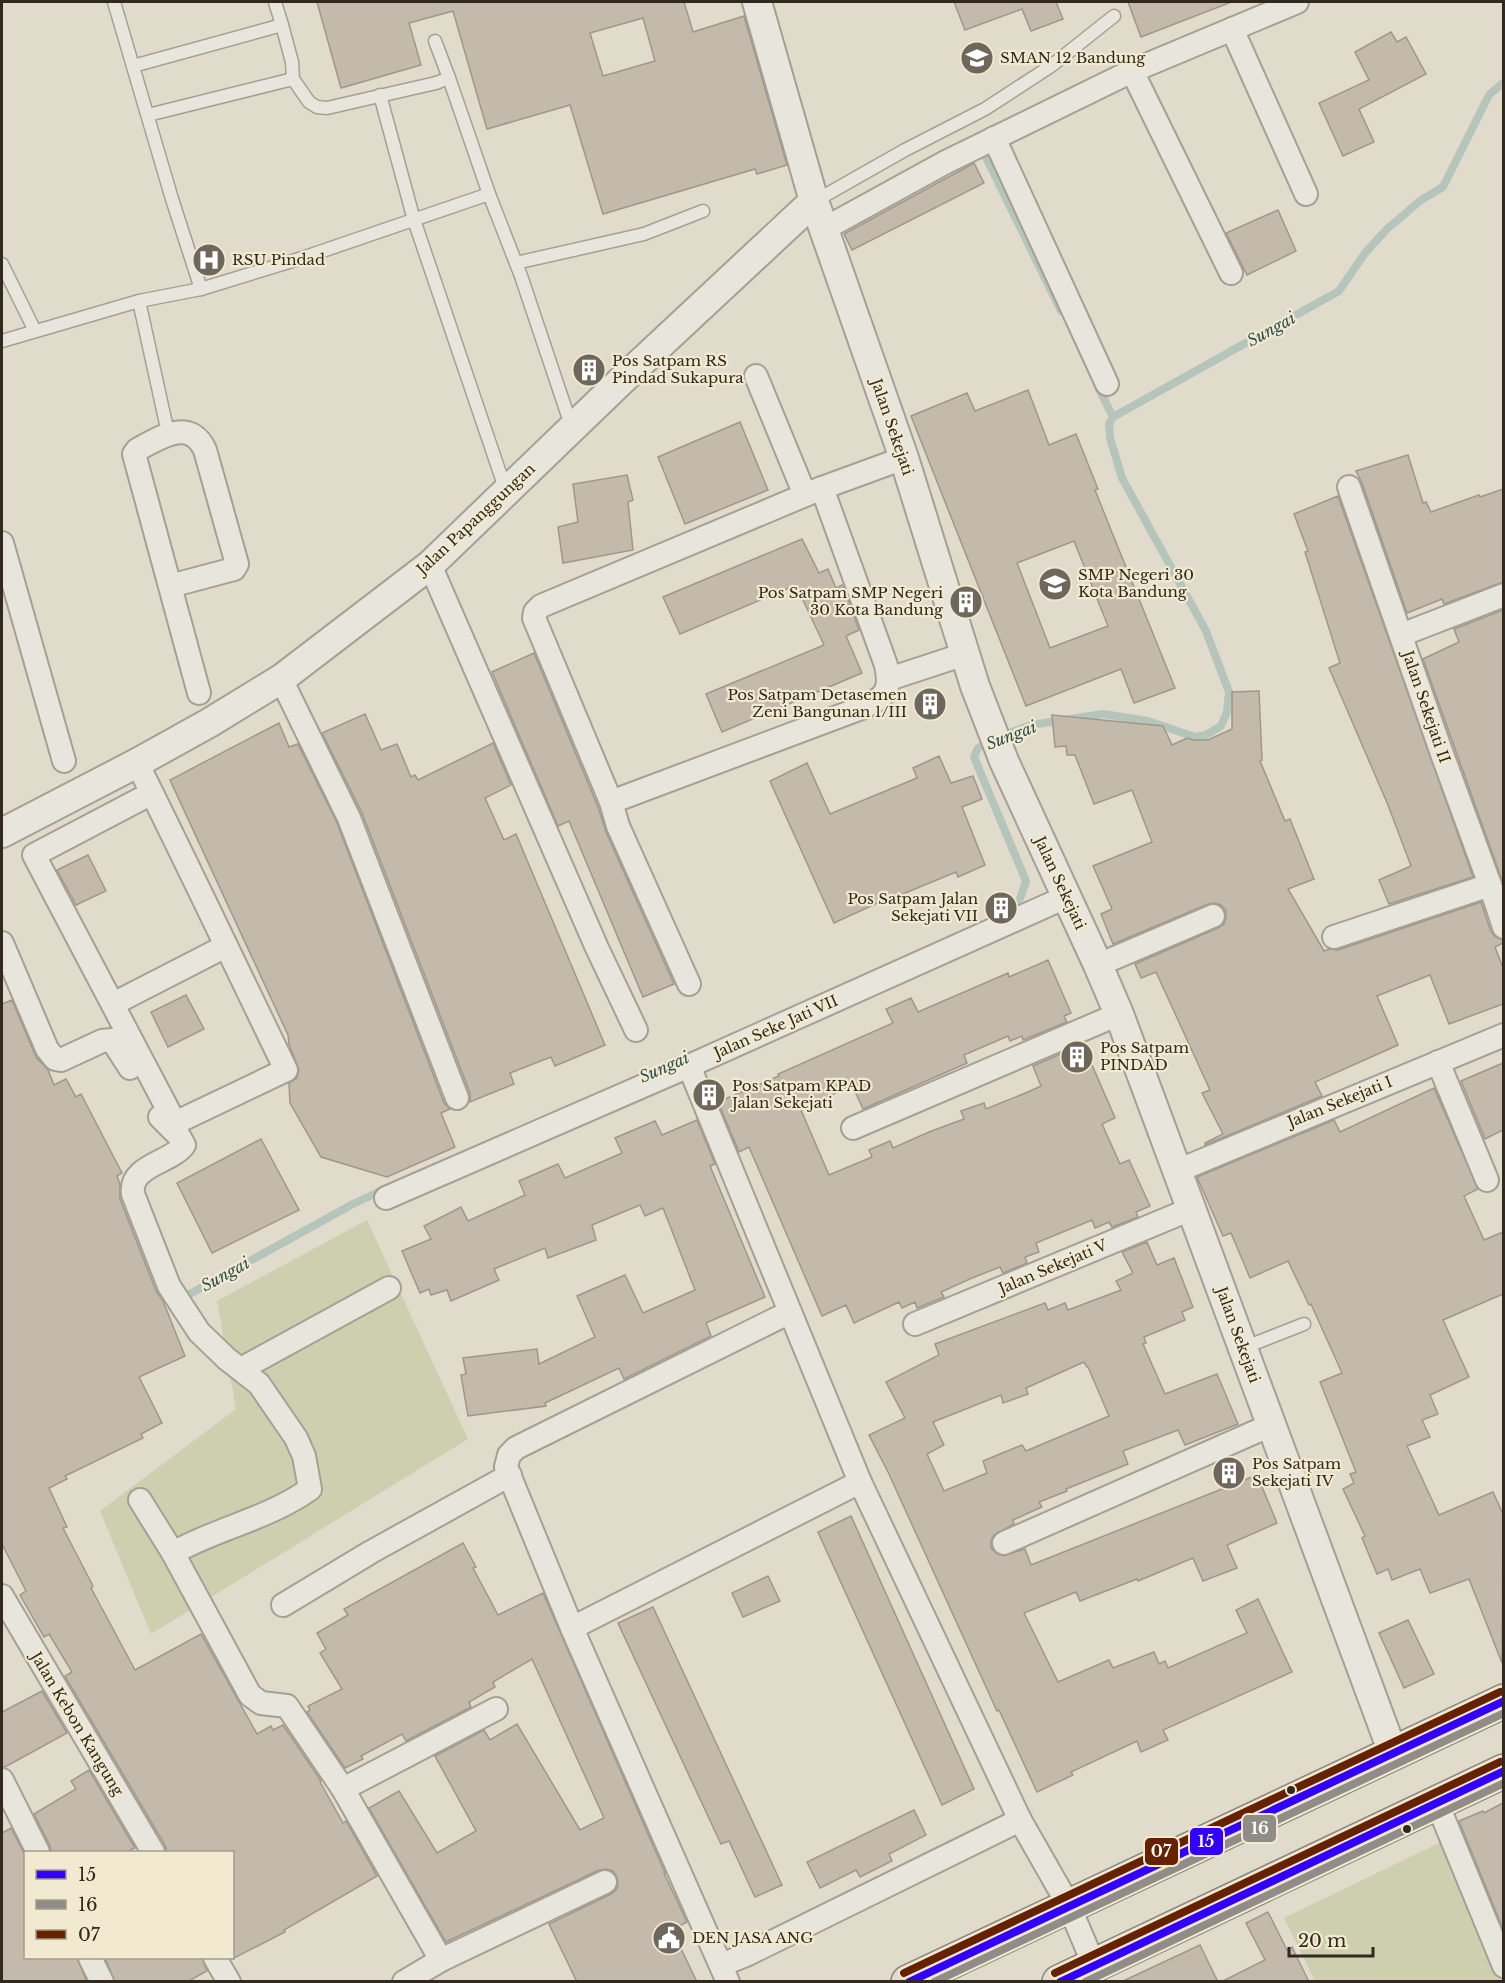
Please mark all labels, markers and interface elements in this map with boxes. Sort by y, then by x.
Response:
school or university icon: SMAN 12 Bandung [959,40,995,76]
place label: SMAN 12 Bandung [1000,48,1146,67]
hospital icon: RSU Pindad [191,242,227,278]
place label: RSU Pindad [232,250,325,269]
water label: Sungai [1243,307,1299,350]
place label: Pos Satpam RS Pindad Sukapura [612,351,744,387]
building icon: Pos Satpam RS Pindad Sukapura [571,352,607,388]
street label: Jalan Sekejati [866,374,918,478]
street label: Jalan Papanggungan [411,459,539,580]
place label: SMP Negeri 30 Kota Bandung [1078,565,1194,601]
school or university icon: SMP Negeri 30 Kota Bandung [1037,566,1073,602]
place label: Pos Satpam SMP Negeri 30 Kota Bandung [758,583,944,619]
building icon: Pos Satpam SMP Negeri 30 Kota Bandung [948,584,984,620]
street label: Jalan Sekejati II [1398,646,1455,765]
place label: Pos Satpam Detasemen Zeni Bangunan 1/III [727,685,907,721]
building icon: Pos Satpam Detasemen Zeni Bangunan 1/III [912,686,948,722]
water label: Sungai [983,716,1039,754]
street label: Jalan Sekejati [1030,831,1090,932]
place label: Pos Satpam Jalan Sekejati VII [847,889,978,925]
building icon: Pos Satpam Jalan Sekejati VII [983,890,1019,926]
street label: Jalan Seke Jati VII [709,991,841,1063]
place label: Pos Satpam PINDAD [1100,1038,1189,1074]
building icon: Pos Satpam PINDAD [1059,1039,1095,1075]
water label: Sungai [636,1047,692,1087]
street label: Jalan Sekejati I [1283,1072,1395,1132]
place label: Pos Satpam KPAD Jalan Sekejati [730,1076,871,1112]
building icon: Pos Satpam KPAD Jalan Sekejati [691,1077,727,1113]
street label: Jalan Sekejati V [994,1235,1110,1299]
water label: Sungai [197,1252,253,1295]
street label: Jalan Sekejati [1212,1282,1265,1385]
place label: Pos Satpam Sekejati IV [1252,1454,1341,1490]
building icon: Pos Satpam Sekejati IV [1211,1455,1247,1491]
street label: Jalan Kebon Kangung [26,1647,128,1800]
unlabelled marker [1285,1784,1297,1796]
line badge: 16 [1242,1814,1277,1843]
text: 16 [1251,1818,1269,1838]
unlabelled marker [1401,1823,1413,1835]
line badge: 15 [1189,1827,1224,1856]
text: 15 [1198,1831,1214,1851]
line badge: 07 [1144,1837,1179,1866]
text: 07 [1151,1841,1172,1861]
legend [24,1851,234,1959]
text: 15 [78,1864,96,1886]
text: 16 [78,1894,98,1916]
public building icon: DEN JASA ANG [651,1920,687,1956]
scale bar [1289,1920,1373,1958]
text: 07 [78,1924,101,1946]
place label: DEN JASA ANG [692,1928,813,1947]
text: 20 m [1298,1930,1346,1952]

